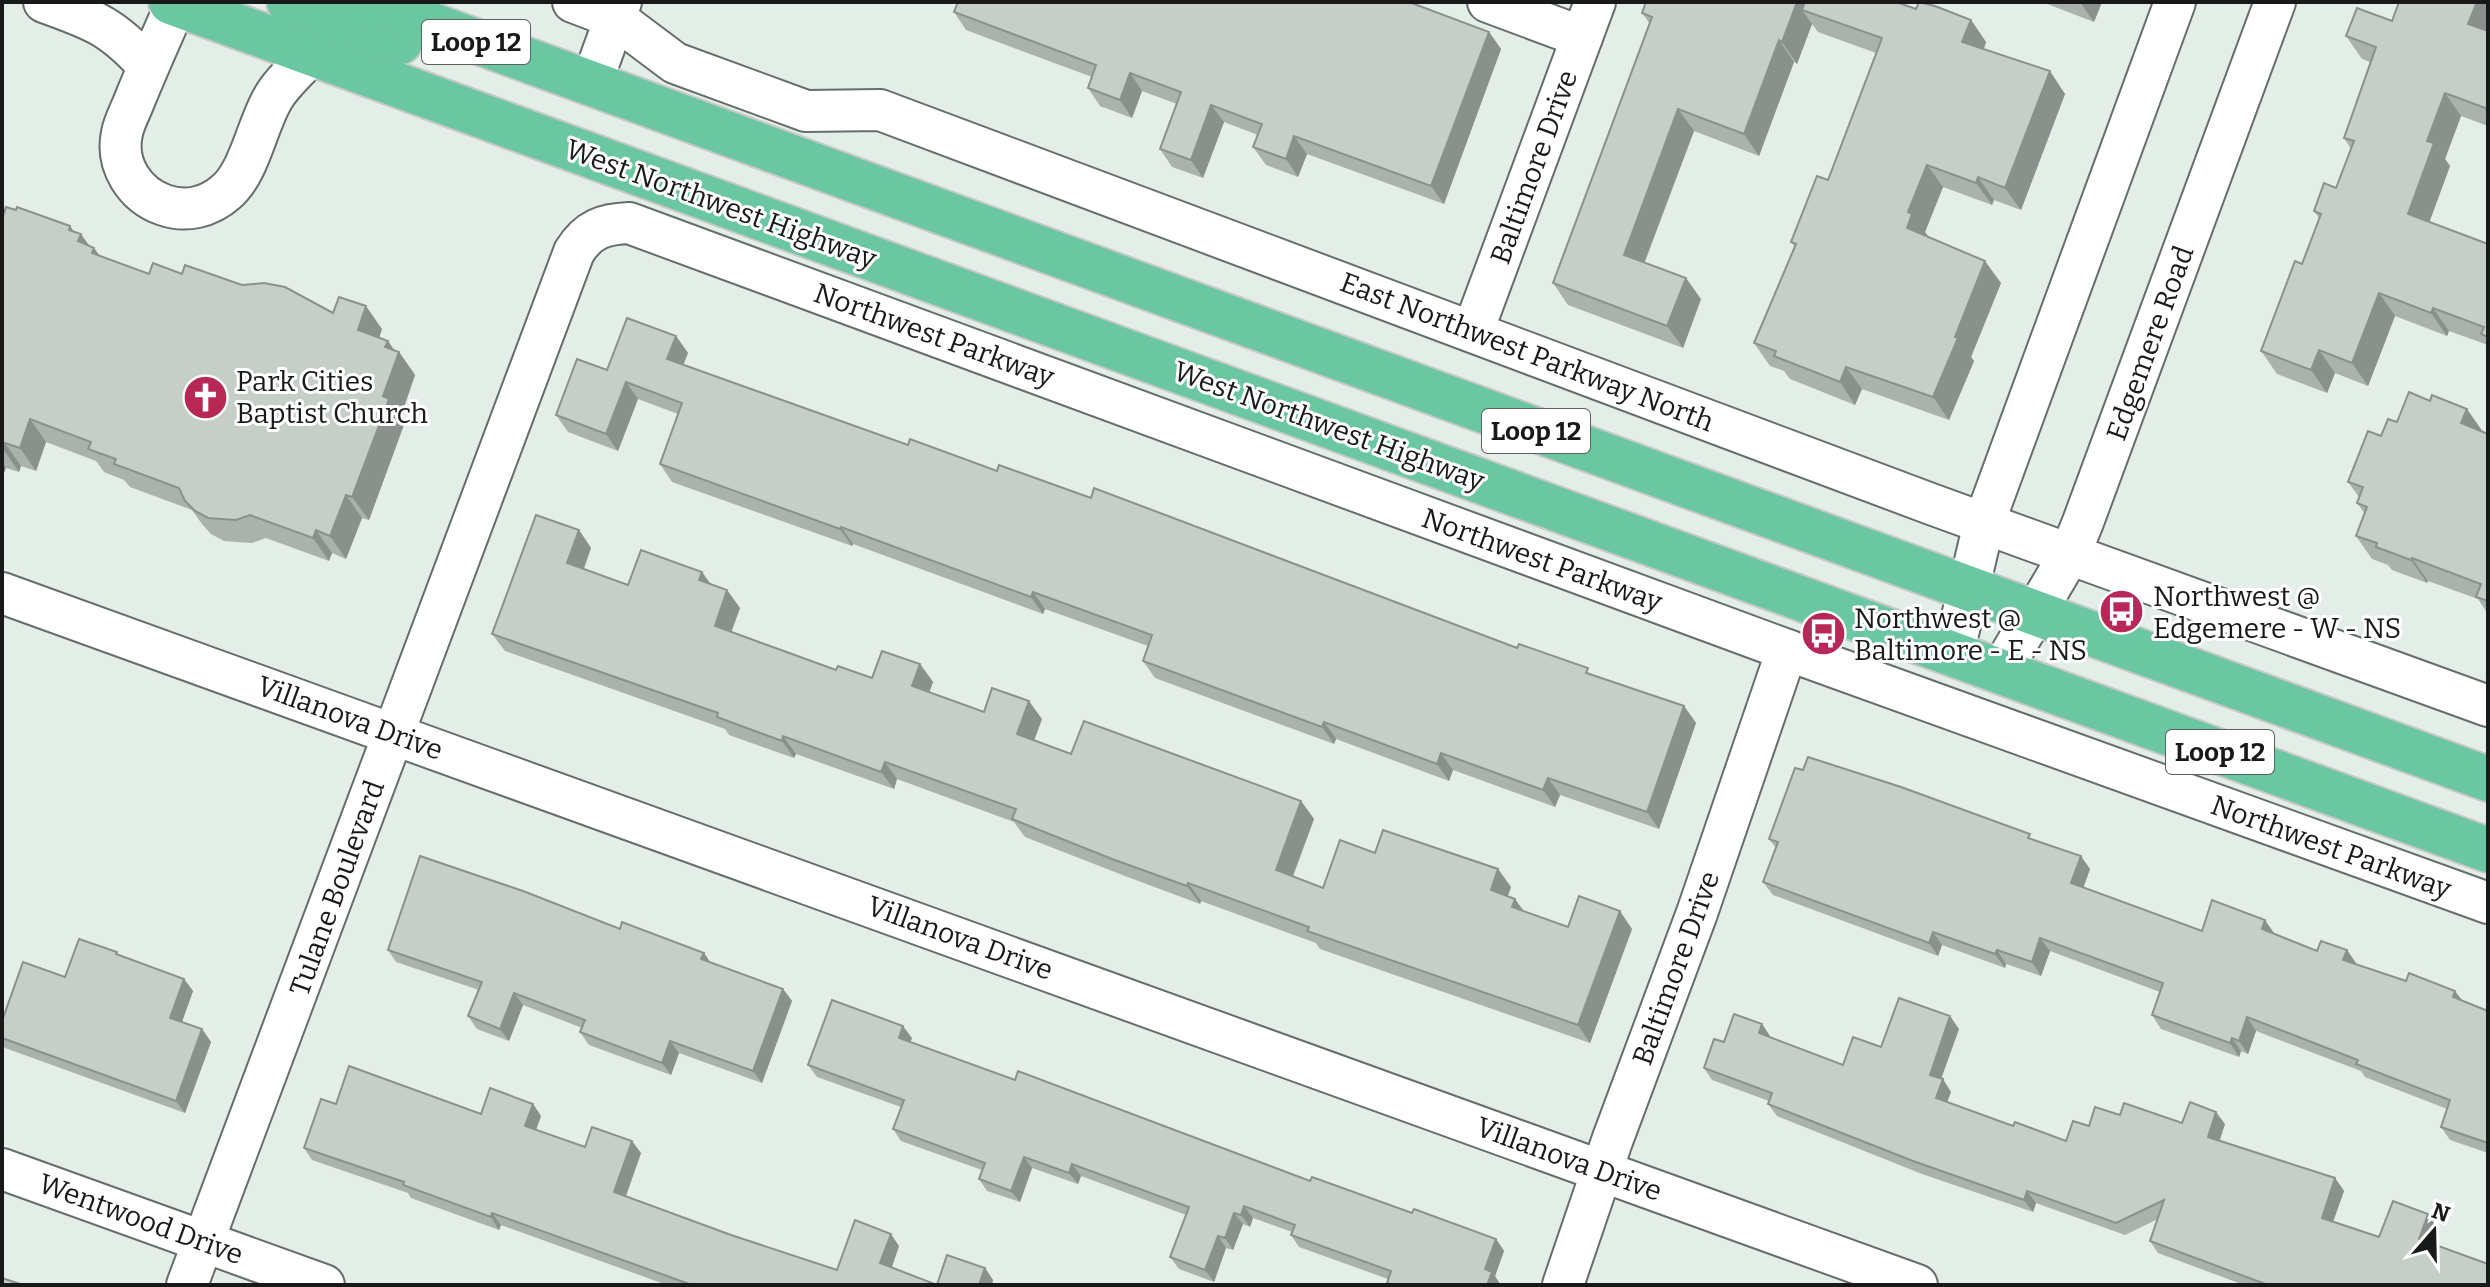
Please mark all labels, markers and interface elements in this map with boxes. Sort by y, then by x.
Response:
road number: Loop 12 [422,20,530,64]
street label: Baltimore Drive [1484,66,1584,268]
street label: West Northwest Highway [561,132,881,276]
street label: Edgemere Road [2099,241,2201,445]
street label: East Northwest Parkway North [1336,265,1718,439]
street label: Northwest Parkway [810,276,1059,394]
street label: West Northwest Highway [1169,354,1489,498]
place label: Park Cities Baptist Church [236,365,428,430]
church icon: Park Cities Baptist Church [181,373,229,421]
road number: Loop 12 [1482,409,1590,453]
street label: Northwest Parkway [1418,501,1667,619]
place label: Northwest @ Edgemere - W - NS [2153,580,2401,645]
bus stop icon: Northwest @ Edgemere - W - NS [2098,588,2146,636]
place label: Northwest @ Baltimore - E - NS [1854,602,2087,667]
bus stop icon: Northwest @ Baltimore - E - NS [1799,610,1847,658]
street label: Villanova Drive [253,669,447,767]
road number: Loop 12 [2166,730,2274,774]
street label: Tulane Boulevard [283,776,391,1000]
street label: Northwest Parkway [2207,788,2456,906]
street label: Baltimore Drive [1626,867,1726,1069]
street label: Villanova Drive [863,889,1057,987]
street label: Villanova Drive [1472,1110,1666,1208]
street label: Wentwood Drive [34,1167,248,1271]
north arrow [2394,1191,2474,1271]
text: N [2428,1197,2453,1228]

